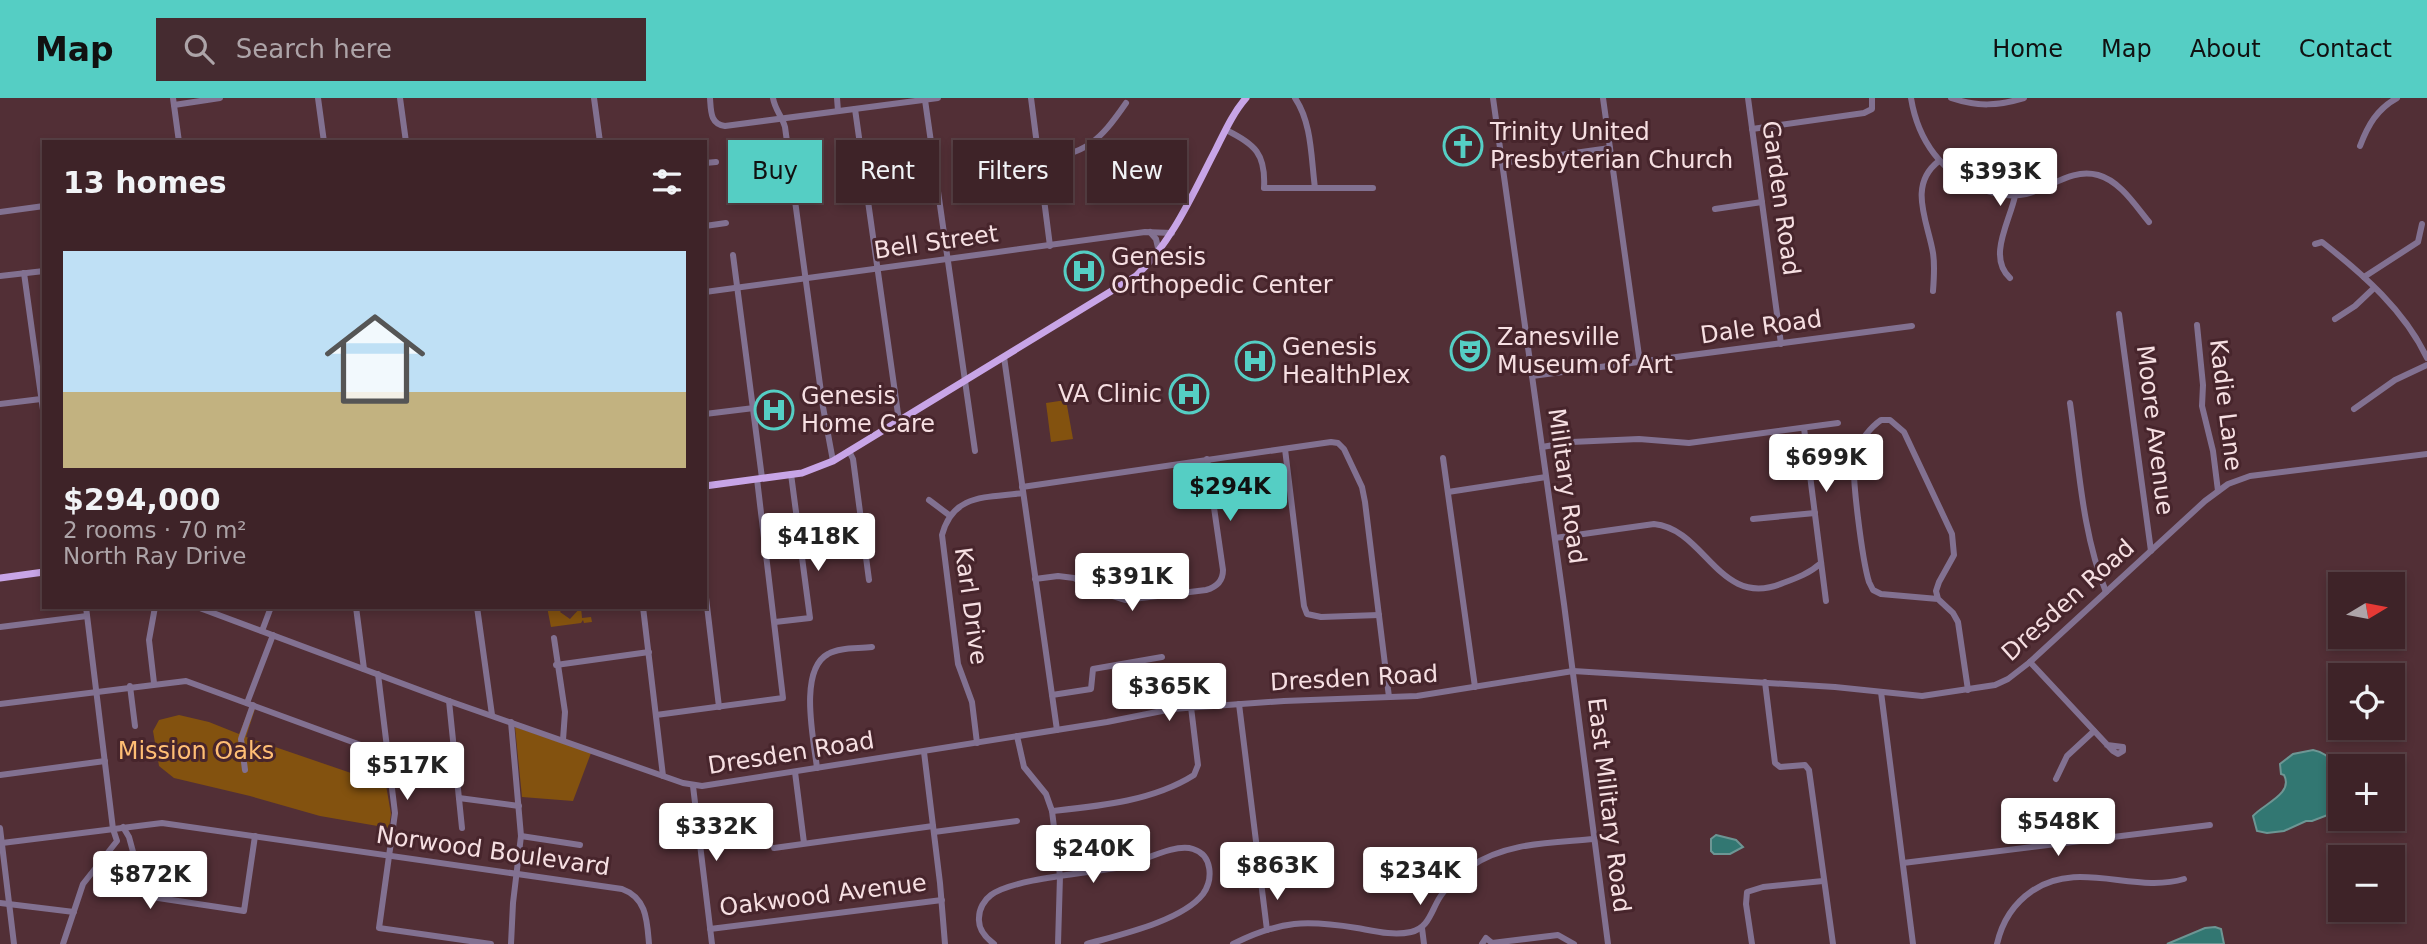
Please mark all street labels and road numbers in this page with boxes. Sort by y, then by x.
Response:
street label: Garden Road [1756,119,1806,277]
street label: Bell Street [872,219,1000,265]
street label: Dale Road [1698,305,1824,349]
street label: Kadie Lane [2204,338,2248,472]
street label: Moore Avenue [2131,343,2179,517]
street label: Military Road [1542,406,1592,566]
street label: Dresden Road [1996,533,2140,667]
street label: Karl Drive [949,546,993,666]
street label: Dresden Road [1269,660,1439,696]
street label: East Military Road [1582,696,1636,914]
street label: Dresden Road [706,726,876,780]
street label: Norwood Boulevard [374,821,612,881]
street label: Oakwood Avenue [718,868,928,922]

